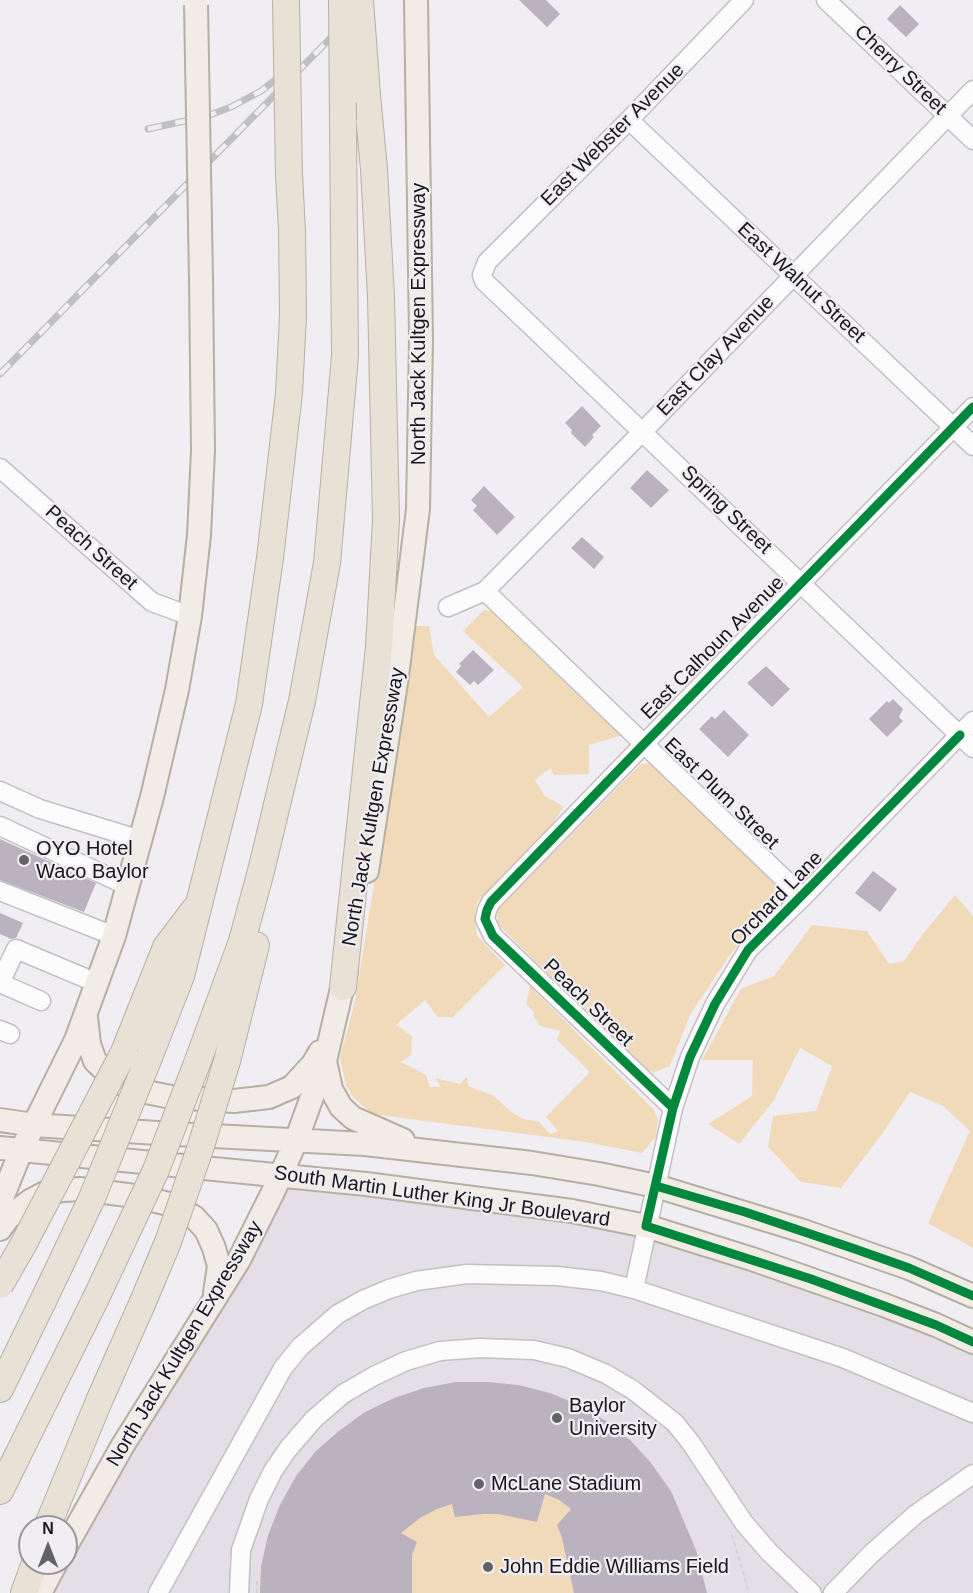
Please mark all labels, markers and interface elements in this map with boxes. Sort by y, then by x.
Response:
street label: Cherry Street [849,20,951,120]
street label: East Webster Avenue [536,58,690,212]
street label: North Jack Kultgen Expressway [407,183,431,465]
street label: East Walnut Street [732,218,870,348]
street label: East Clay Avenue [652,291,780,421]
street label: Spring Street [676,461,776,559]
street label: Peach Street [40,500,142,596]
street label: East Calhoun Avenue [636,571,790,725]
street label: North Jack Kultgen Expressway [338,666,410,948]
street label: East Plum Street [659,733,783,855]
place label: OYO Hotel Waco Baylor [36,837,149,884]
street label: Orchard Lane [726,847,828,951]
marker: OYO Hotel Waco Baylor [17,853,31,867]
street label: Peach Street [538,954,638,1052]
street label: South Martin Luther King Jr Boulevard [272,1162,612,1232]
street label: North Jack Kultgen Expressway [102,1217,268,1471]
place label: Baylor University [569,1394,657,1441]
marker: Baylor University [550,1411,564,1425]
place label: McLane Stadium [491,1472,641,1496]
marker: McLane Stadium [472,1477,486,1491]
north arrow [18,1515,78,1575]
text: N [42,1520,54,1537]
place label: John Eddie Williams Field [500,1555,729,1579]
marker: John Eddie Williams Field [481,1560,495,1574]

